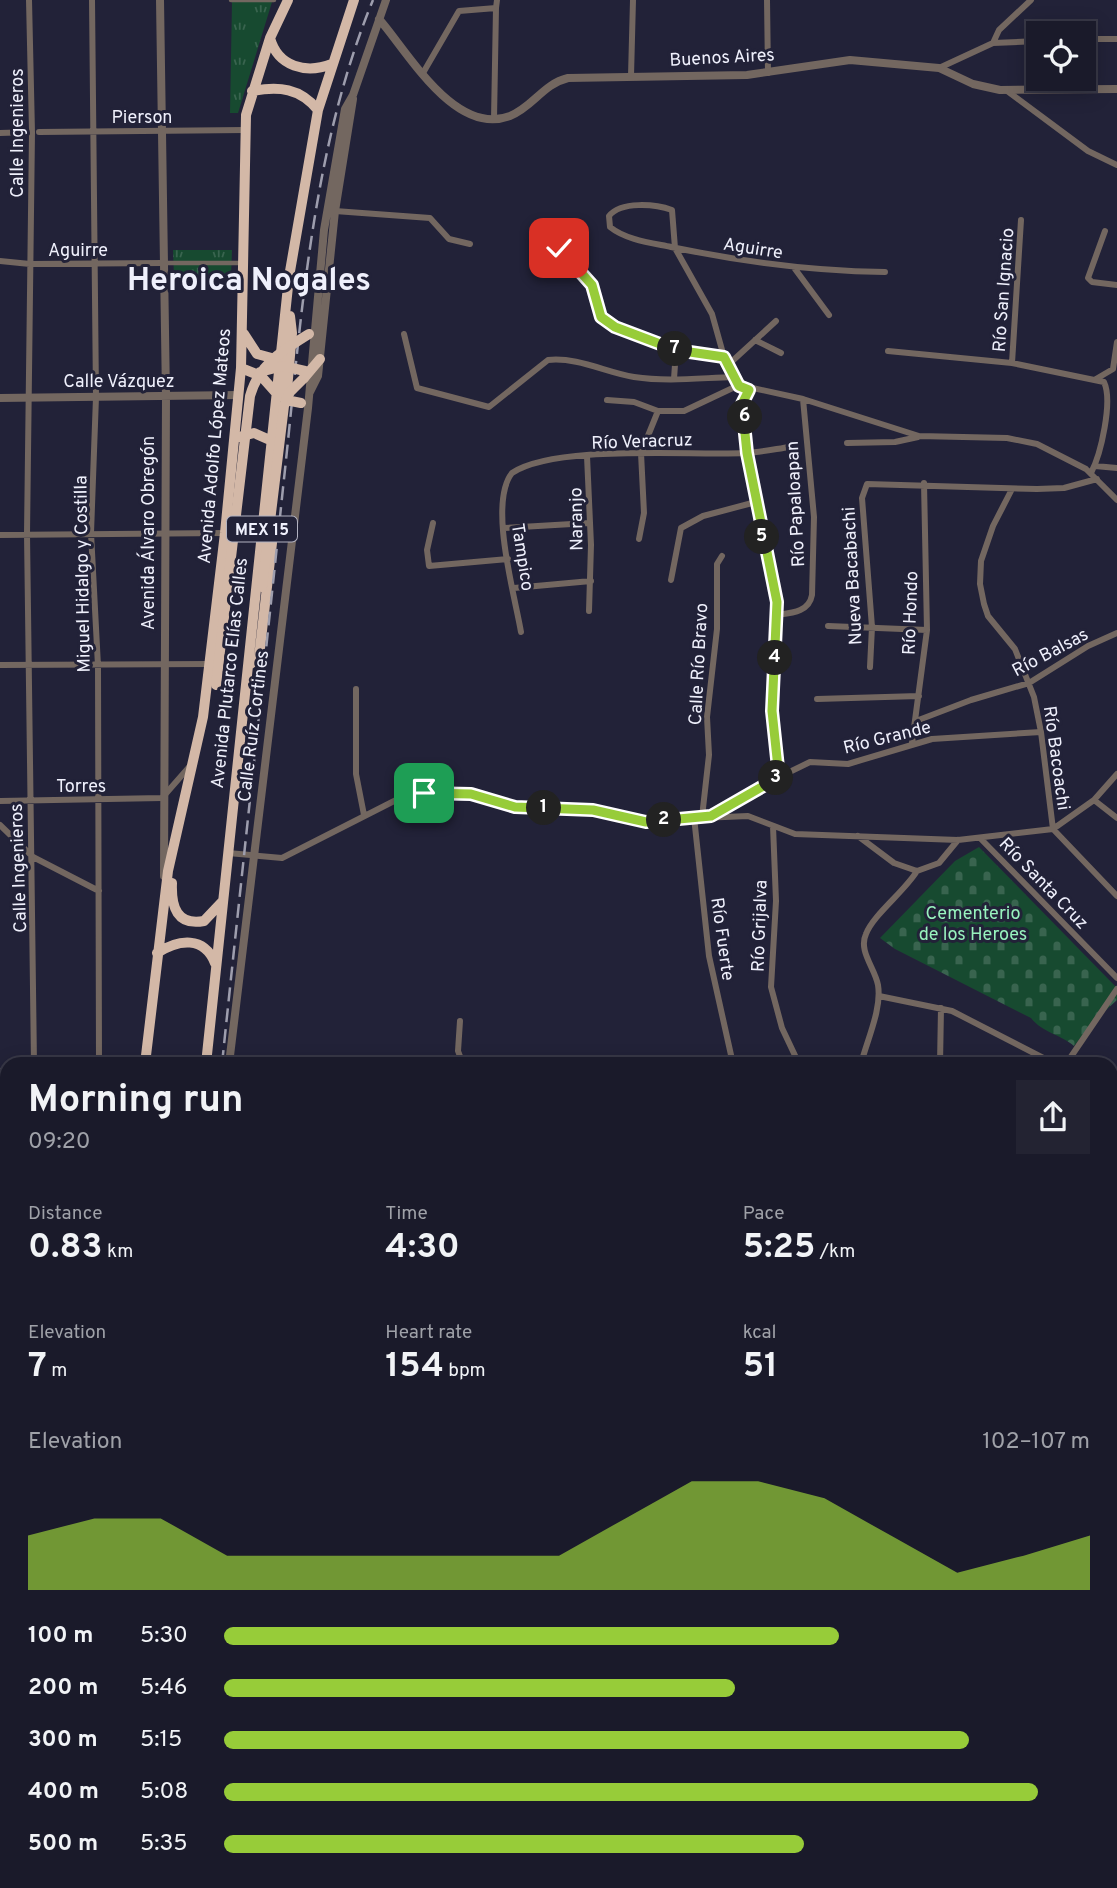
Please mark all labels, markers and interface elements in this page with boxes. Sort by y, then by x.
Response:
map controls [1026,21,1096,91]
button: locate [1026,21,1096,91]
street label: Buenos Aires [669,44,775,73]
street label: Calle Ingenieros [7,68,30,198]
street label: Pierson [112,107,172,130]
pin [529,218,589,278]
street label: Río San Ignacio [989,227,1020,353]
icon: check [540,229,578,267]
street label: Aguirre [721,233,784,266]
street label: Aguirre [48,240,108,263]
district label: Heroica Nogales [127,262,371,302]
street label: Avenida Adolfo López Mateos [194,327,237,565]
pin: 7 [658,332,692,366]
text: 7 [669,336,680,360]
street label: Calle Vázquez [63,371,175,394]
pin: 6 [728,400,762,434]
text: 6 [739,404,750,428]
street label: Río Veracruz [591,429,693,456]
street label: Avenida Álvaro Obregón [136,436,161,630]
street label: Río Papaloapan [782,440,811,568]
street label: Miguel Hidalgo y Costilla [70,475,97,673]
street label: Naranjo [565,487,590,551]
street label: Nueva Bacabachi [838,506,869,646]
road number: MEX 15 [227,516,297,542]
pin: 5 [744,520,780,554]
street label: Tampico [505,522,538,593]
text: 5 [756,524,767,548]
street label: Avenida Plutarco Elías Calles [207,557,254,790]
street label: Río Hondo [899,571,924,655]
street label: Calle Río Bravo [685,602,714,726]
street label: Río Balsas [1009,624,1093,683]
pin: 4 [758,640,792,676]
text: 4 [768,645,781,669]
street label: Calle Ruíz Cortines [234,649,275,803]
street label: Río Bacoachi [1037,704,1074,812]
street label: Río Grande [841,716,934,760]
pin: 3 [758,760,794,796]
pin [394,763,454,823]
text: 3 [770,765,781,789]
icon: arrive [405,774,443,812]
street label: Torres [56,776,106,799]
pin: 1 [526,790,562,826]
text: 1 [540,795,547,819]
pin: 2 [646,802,682,838]
street label: Calle Ingenieros [6,803,33,933]
text: 2 [658,807,669,831]
street label: Río Santa Cruz [993,833,1093,935]
street label: Río Grijalva [747,880,774,973]
street label: Río Fuerte [704,896,739,982]
park label: Cementerio de los Heroes [919,903,1027,947]
text: Morning run [28,1077,244,1126]
button: share [1016,1080,1090,1154]
text: 09:20 [28,1128,91,1157]
text: Distance [28,1202,103,1226]
text: Time [385,1202,428,1226]
text: Pace [743,1202,784,1226]
text: 0.83 [28,1226,103,1270]
text: 4:30 [385,1226,460,1270]
text: 5:25 [743,1226,815,1270]
text: km [103,1240,133,1264]
text: /km [815,1240,855,1264]
text: Elevation [28,1321,106,1345]
text: Heart rate [385,1321,472,1345]
text: kcal [743,1321,776,1345]
text: 7 [28,1345,47,1389]
text: 154 [385,1345,444,1389]
text: 51 [743,1345,778,1389]
text: m [47,1359,67,1383]
text: bpm [444,1359,486,1383]
text: Elevation [28,1428,123,1457]
text: 102–107 m [982,1428,1090,1457]
text: 100 m [28,1622,93,1651]
text: 5:30 [140,1622,188,1651]
text: 200 m [28,1674,98,1703]
text: 5:46 [140,1674,187,1703]
text: 300 m [28,1726,98,1755]
text: 5:15 [140,1726,182,1755]
text: 400 m [28,1778,99,1807]
text: 5:08 [140,1778,188,1807]
text: 500 m [28,1830,98,1859]
text: 5:35 [140,1830,188,1859]

